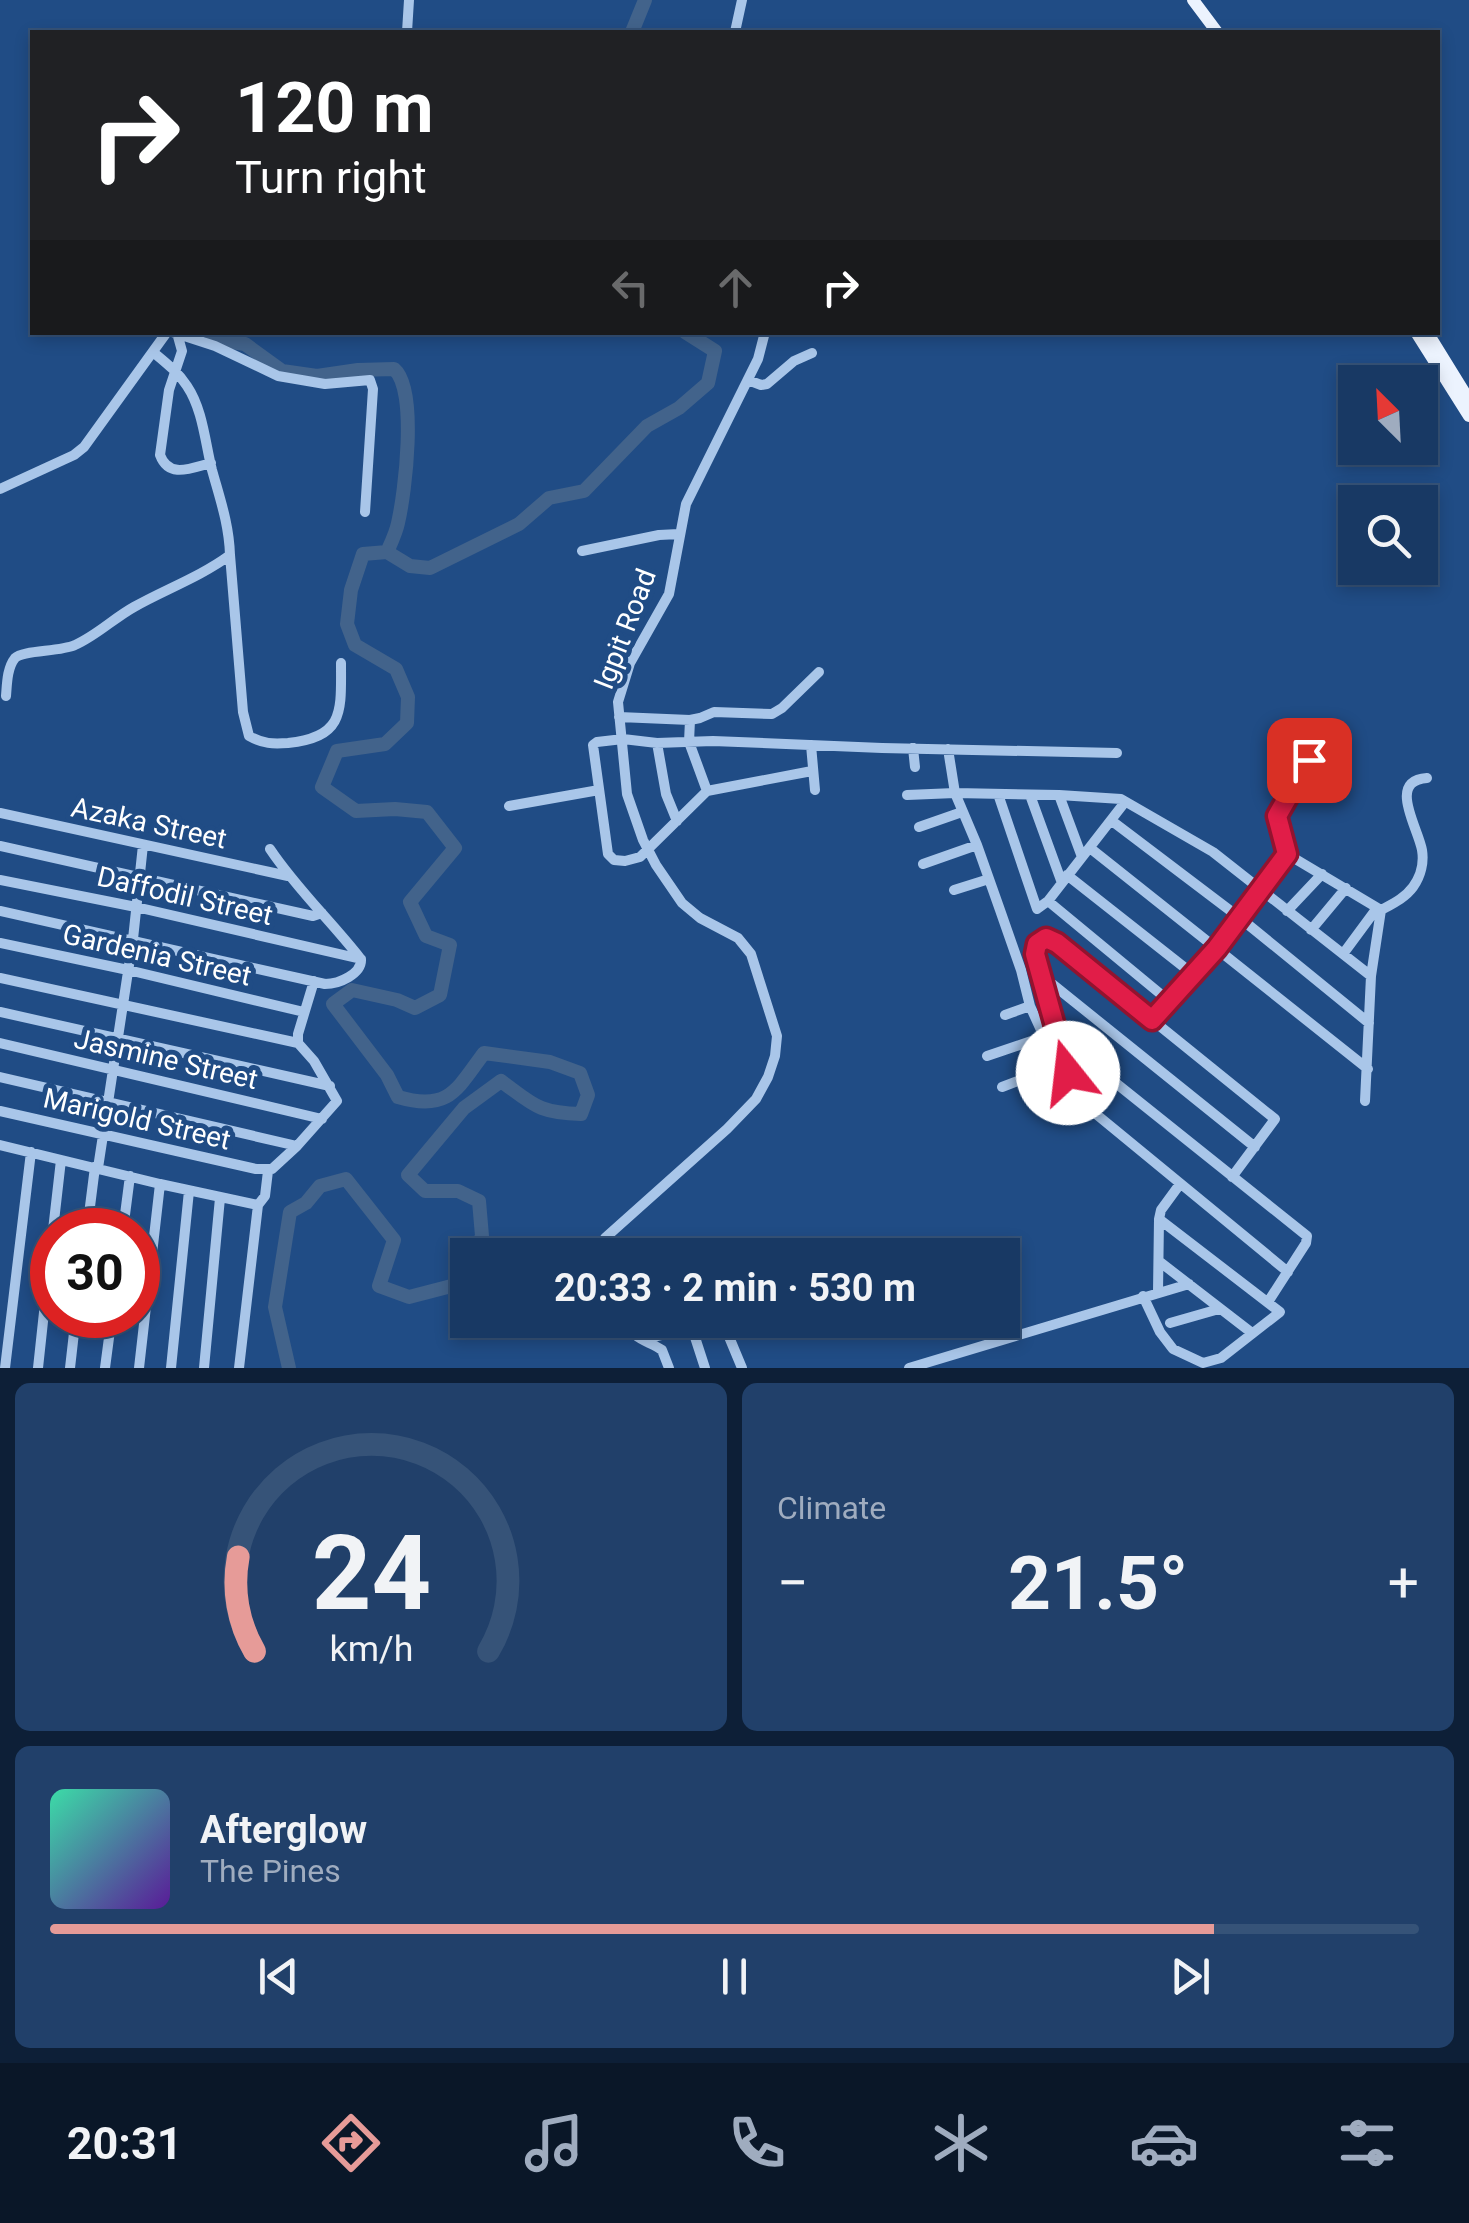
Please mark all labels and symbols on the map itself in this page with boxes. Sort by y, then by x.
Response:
north arrow [1338,365,1438,465]
street label: Igpit Road [587,564,663,694]
pin [1267,718,1352,803]
street label: Azaka Street [68,790,230,856]
street label: Daffodil Street [94,860,276,932]
street label: Gardenia Street [60,917,254,993]
position arrow [1016,1021,1120,1125]
street label: Jasmine Street [71,1022,261,1096]
street label: Marigold Street [40,1081,234,1157]
speed limit sign: 30 [30,1208,160,1338]

